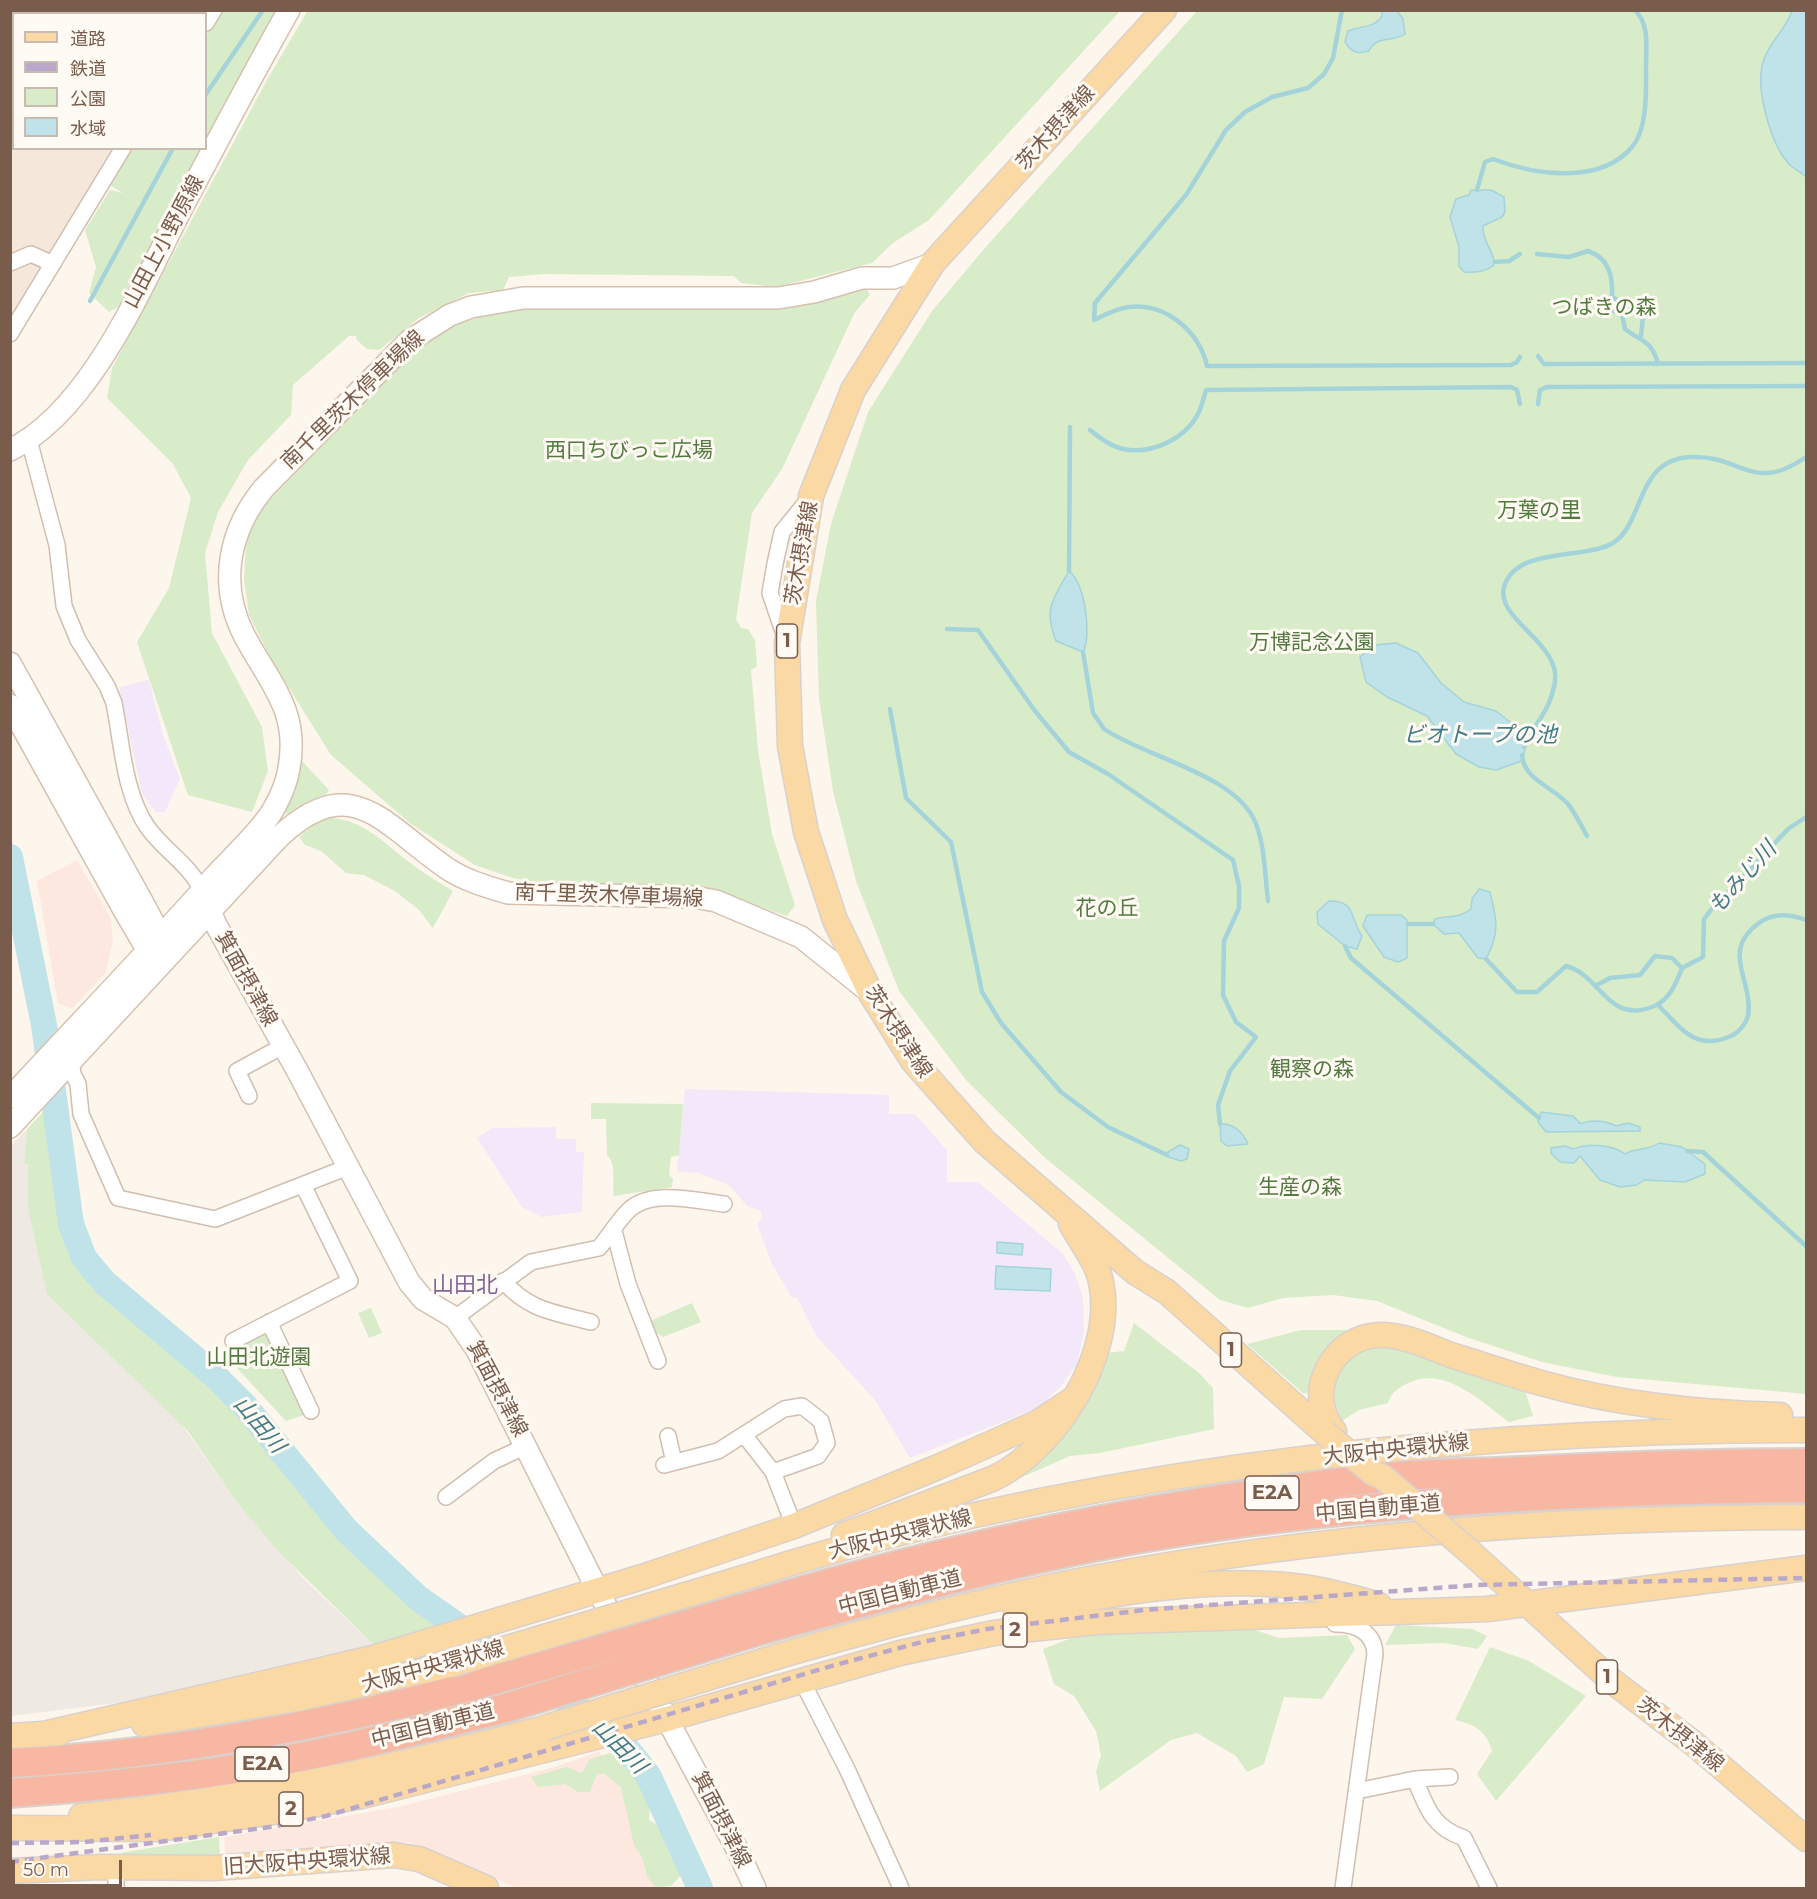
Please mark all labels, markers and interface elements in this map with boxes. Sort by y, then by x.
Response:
legend [12,12,207,150]
text: 道路 [70,28,106,50]
text: 鉄道 [70,58,106,80]
street label: 茨木摂津線 [1012,81,1100,175]
text: 公園 [70,88,106,110]
text: 水域 [70,118,106,140]
street label: 山田上小野原線 [118,171,210,313]
park label: つばきの森 [1552,295,1656,321]
street label: 南千里茨木停車場線 [276,325,430,475]
park label: 西口ちびっこ広場 [545,438,713,464]
park label: 万葉の里 [1497,498,1581,524]
street label: 茨木摂津線 [780,499,824,607]
road number: 1 [776,624,798,658]
park label: 万博記念公園 [1249,630,1375,656]
water label: ビオトープの池 [1403,723,1557,749]
water label: もみじ川 [1704,836,1782,920]
street label: 南千里茨木停車場線 [514,880,704,912]
park label: 花の丘 [1076,896,1138,922]
street label: 箕面摂津線 [210,927,282,1031]
street label: 茨木摂津線 [859,981,937,1083]
park label: 観察の森 [1270,1057,1354,1083]
park label: 生産の森 [1258,1175,1342,1201]
district label: 山田北 [432,1273,498,1299]
road number: 1 [1220,1333,1242,1367]
street label: 箕面摂津線 [461,1337,533,1441]
park label: 山田北遊園 [207,1345,311,1371]
water label: 山田川 [228,1391,290,1459]
street label: 大阪中央環状線 [1322,1430,1470,1470]
road number: E2A [1245,1476,1299,1510]
street label: 中国自動車道 [1314,1491,1442,1527]
street label: 大阪中央環状線 [826,1505,974,1565]
street label: 中国自動車道 [836,1566,964,1620]
road number: 2 [1003,1613,1027,1647]
street label: 大阪中央環状線 [359,1636,507,1698]
road number: 1 [1596,1660,1618,1694]
street label: 茨木摂津線 [1631,1692,1729,1778]
street label: 中国自動車道 [369,1699,497,1753]
water label: 山田川 [586,1714,652,1780]
road number: E2A [235,1747,289,1781]
street label: 箕面摂津線 [686,1768,756,1872]
road number: 2 [279,1792,303,1826]
street label: 旧大阪中央環状線 [222,1844,392,1880]
scale bar [15,1848,124,1886]
text: 50 m [23,1859,69,1881]

